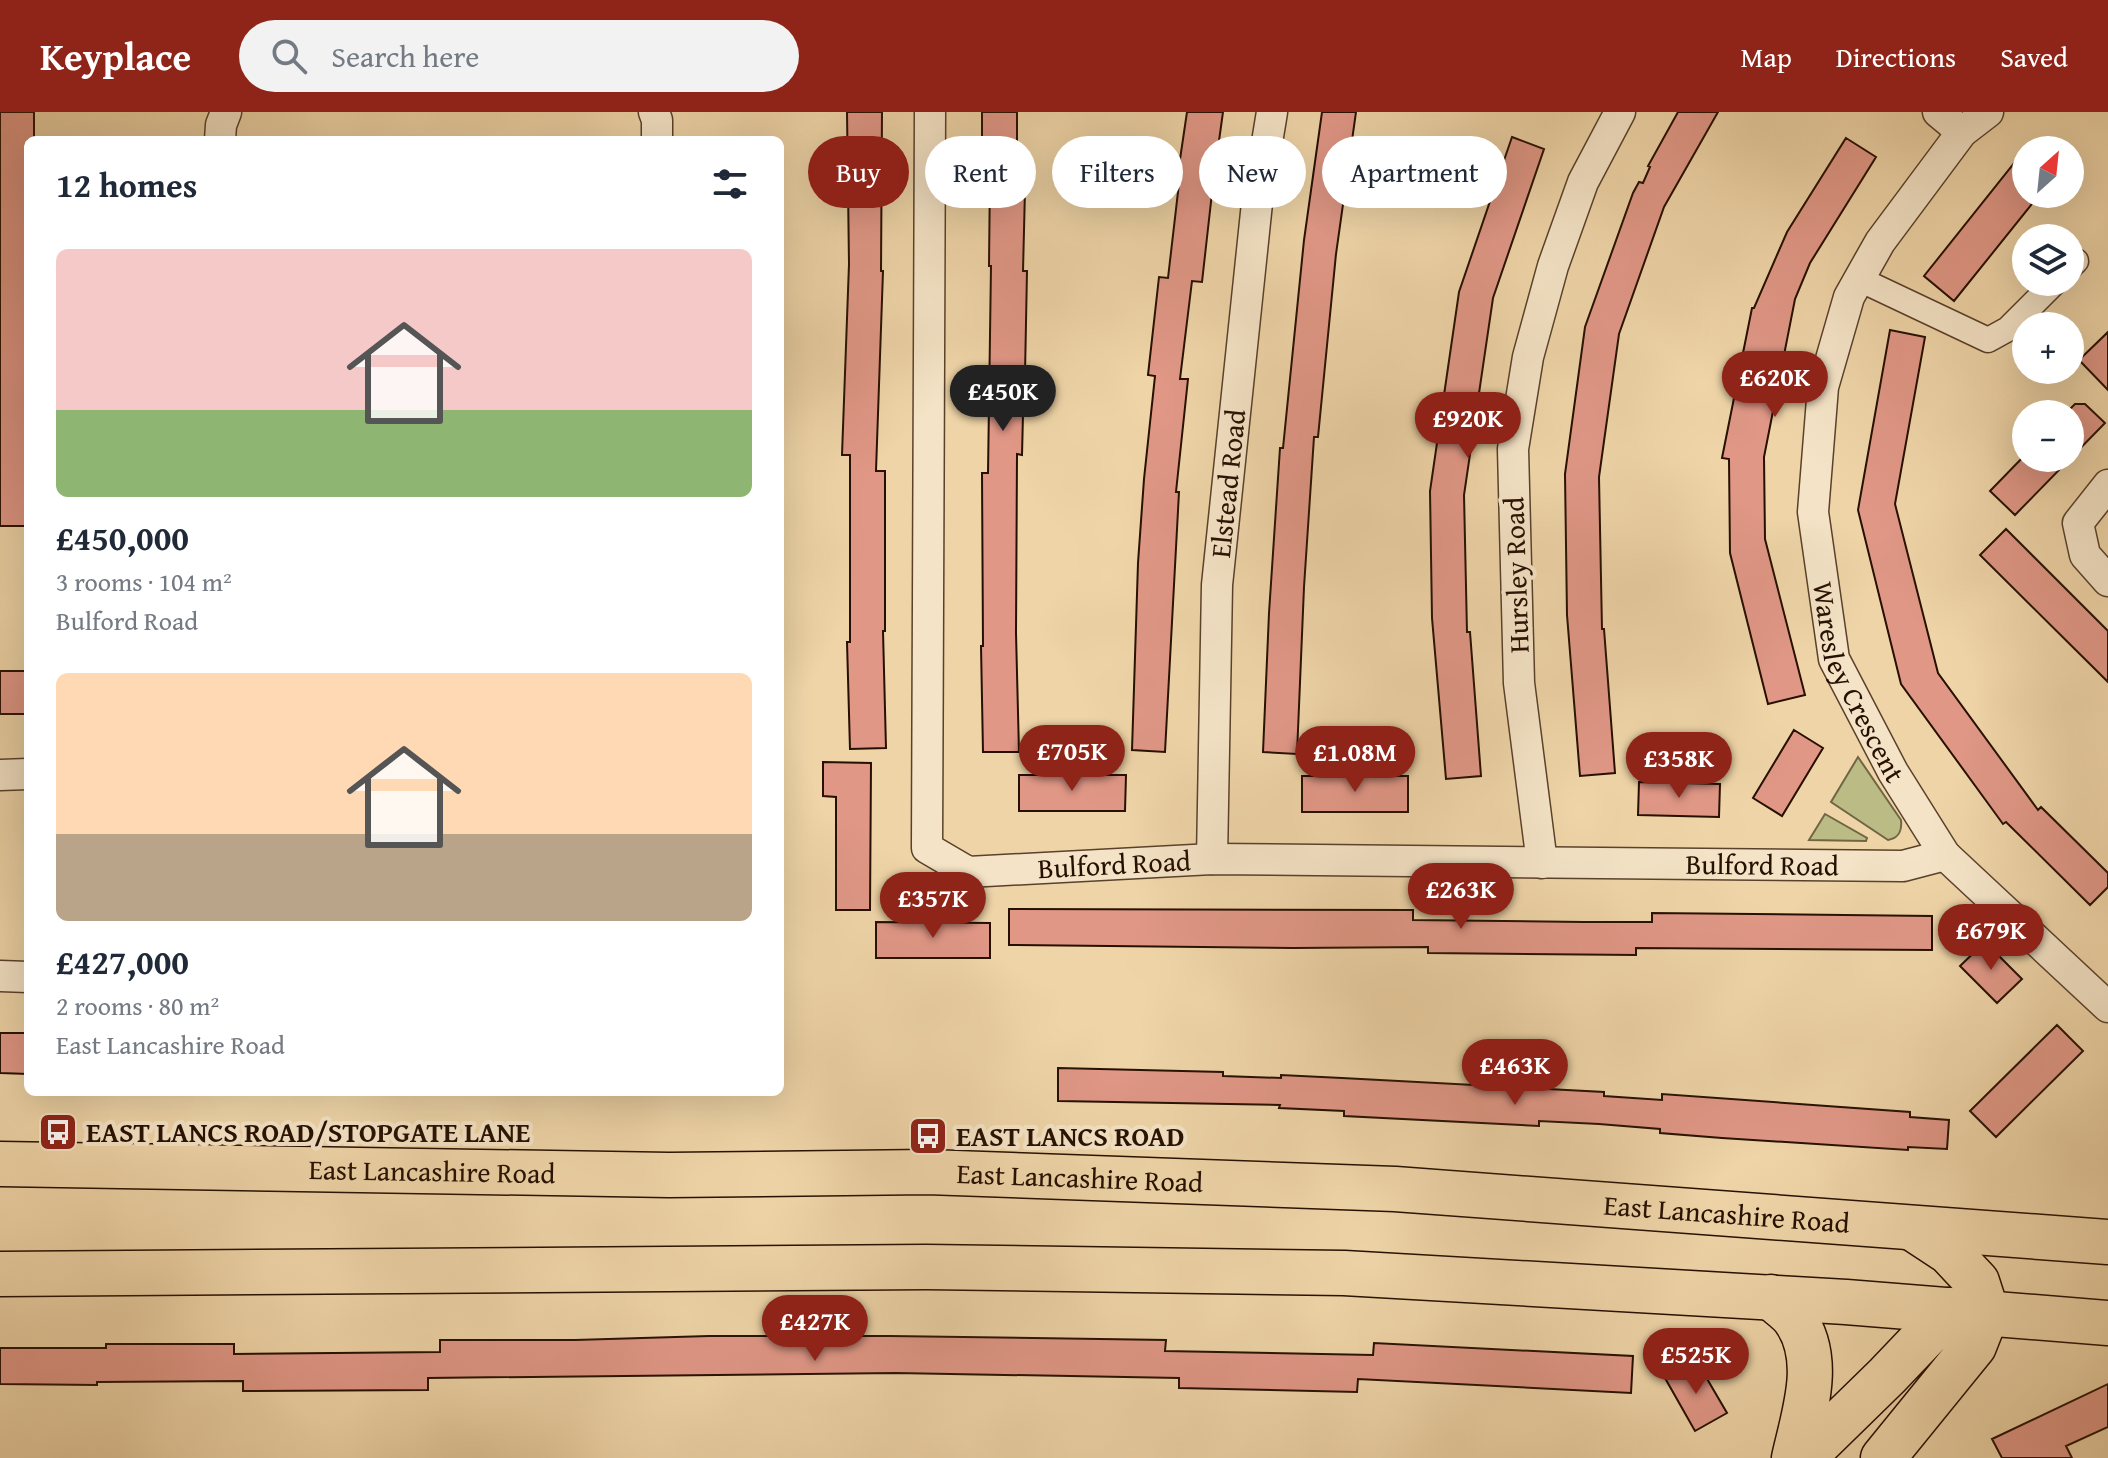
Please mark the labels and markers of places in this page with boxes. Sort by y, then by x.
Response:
pin: £620K [1719,351,1831,419]
pin: £450K [947,365,1059,433]
pin: £920K [1412,392,1524,460]
pin: £705K [1016,725,1128,793]
pin: £1.08M [1290,726,1420,794]
pin: £358K [1623,732,1735,800]
pin: £263K [1405,863,1517,931]
pin: £357K [877,872,989,940]
pin: £679K [1935,904,2047,972]
pin: £463K [1459,1039,1571,1107]
bus stop icon: EAST LANCS ROAD/STOPGATE LANE [37,1111,79,1153]
place label: EAST LANCS ROAD/STOPGATE LANE [86,1111,530,1152]
bus stop icon: EAST LANCS ROAD [907,1115,949,1157]
place label: EAST LANCS ROAD [956,1115,1184,1156]
pin: £427K [759,1295,871,1363]
pin: £525K [1640,1328,1752,1396]

